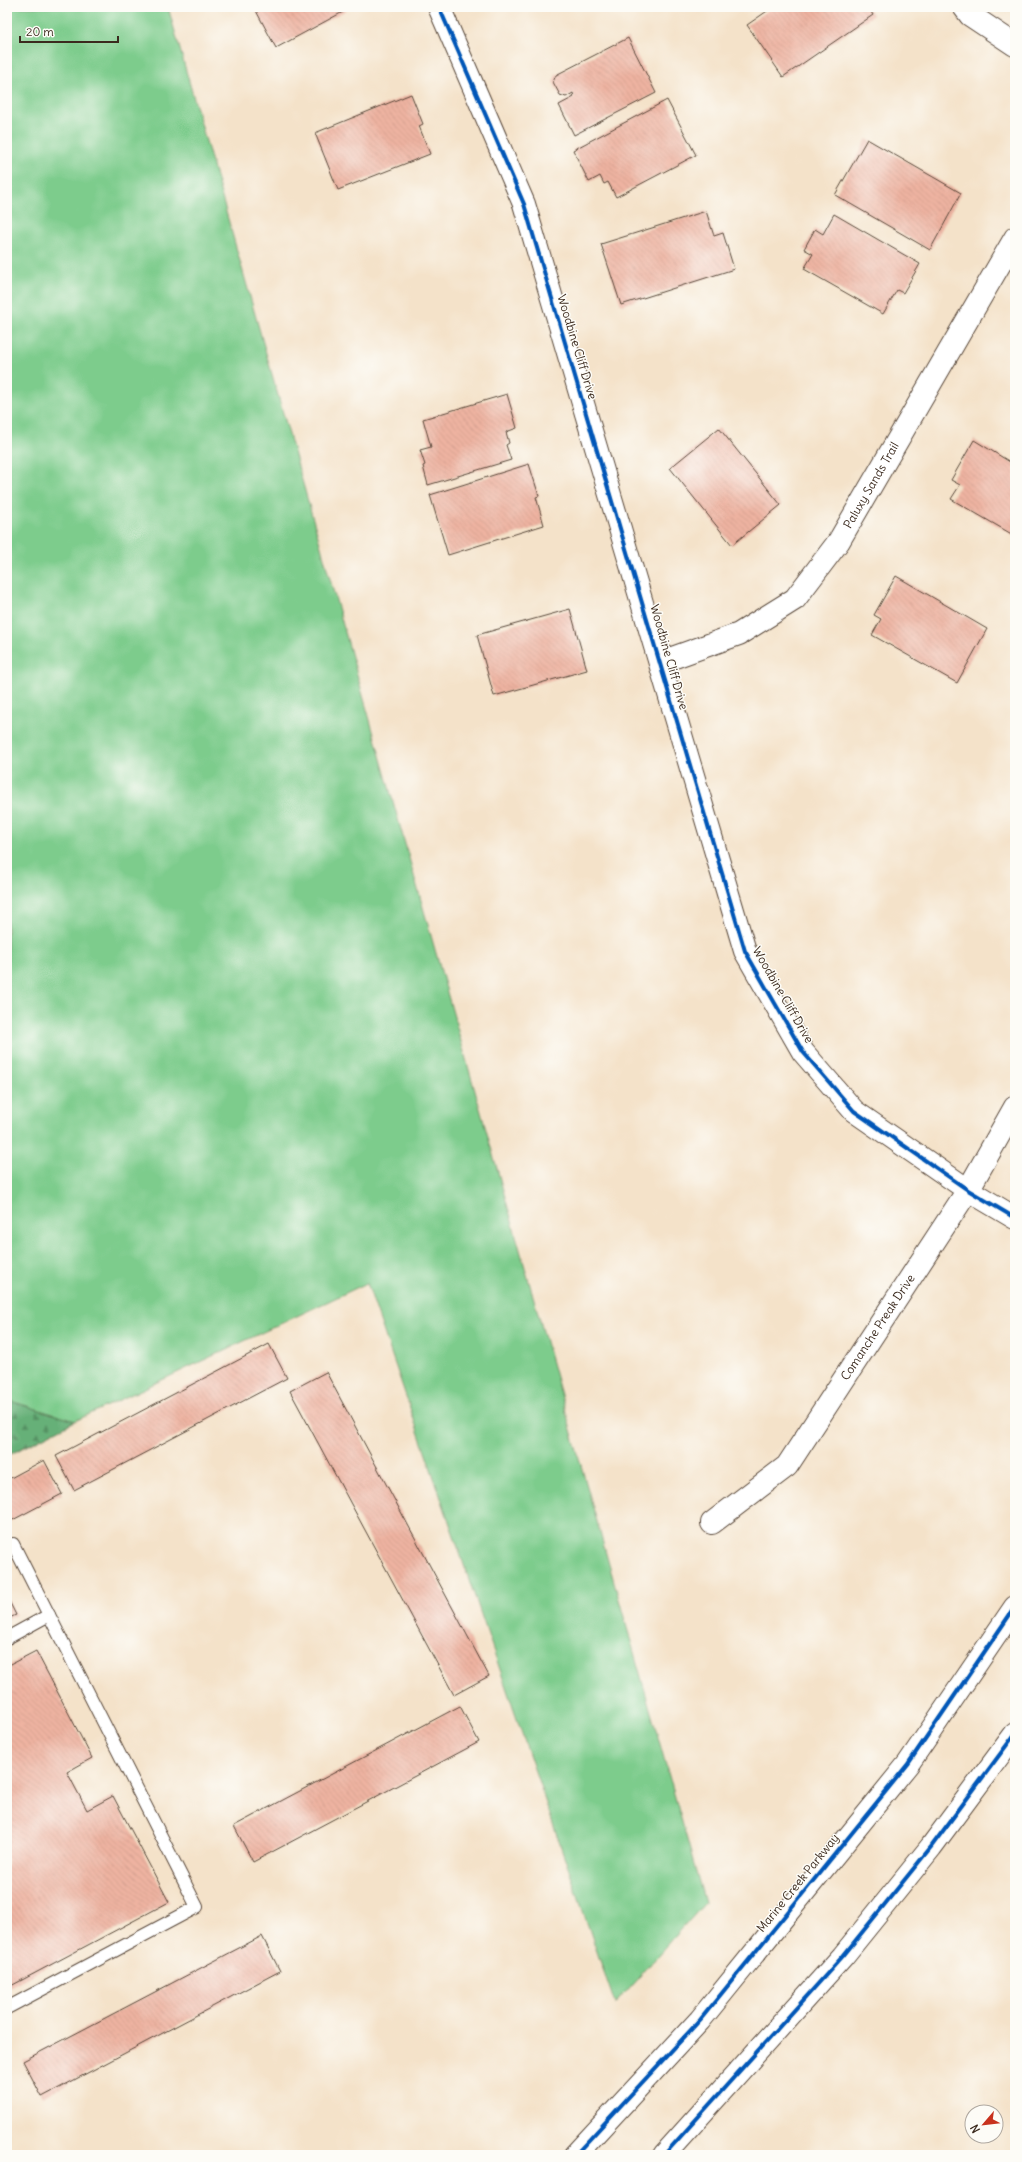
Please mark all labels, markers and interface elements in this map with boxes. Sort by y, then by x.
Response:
scale bar [20,18,118,44]
text: 20 m [26,24,54,39]
street label: Woodbine Cliff Drive [554,293,601,401]
street label: Paluxy Sands Trail [840,439,902,531]
street label: Woodbine Cliff Drive [647,602,692,711]
street label: Woodbine Cliff Drive [750,944,817,1046]
street label: Comanche Preak Drive [837,1271,918,1383]
street label: Marine Creek Parkway [753,1830,842,1935]
north arrow [964,2104,1004,2144]
text: N [967,2122,983,2135]

